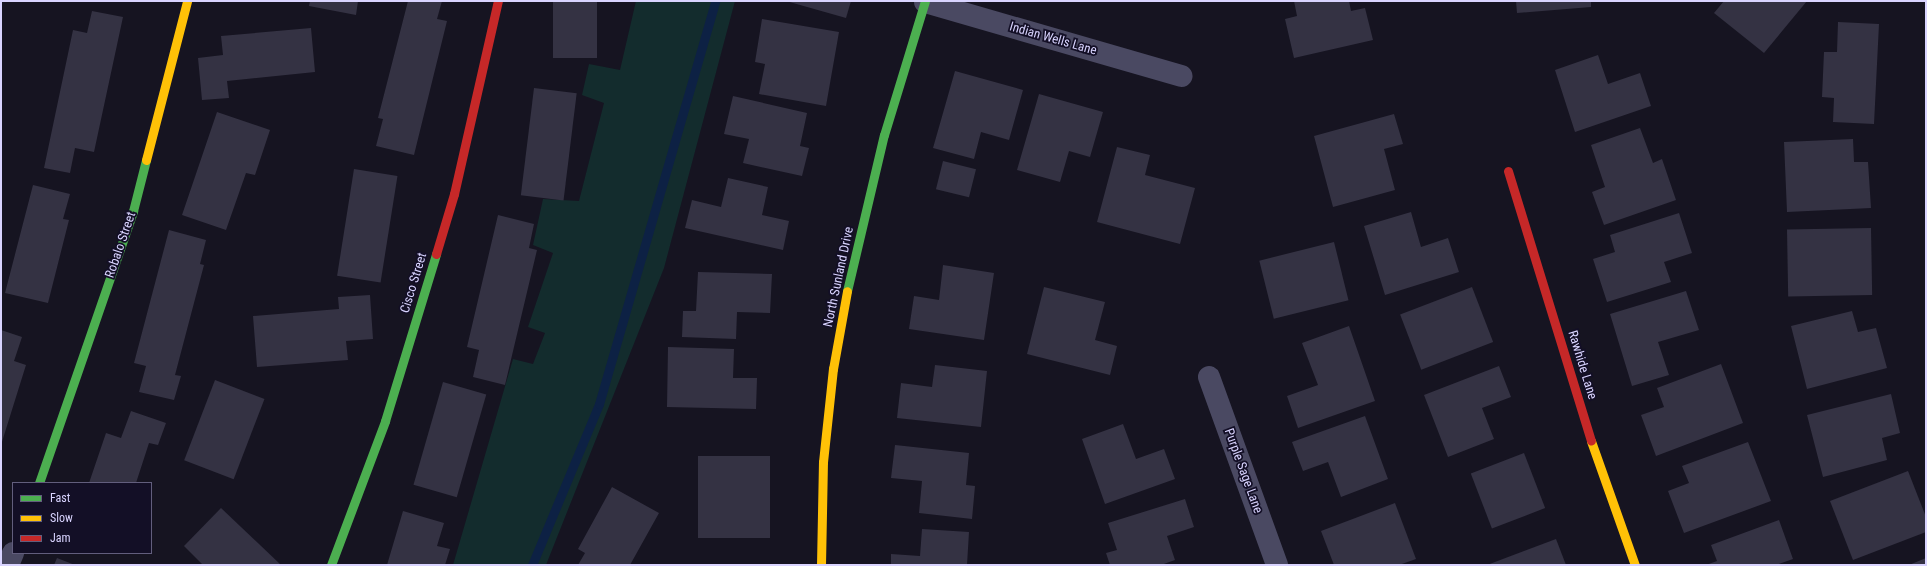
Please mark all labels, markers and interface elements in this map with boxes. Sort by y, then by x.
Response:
street label: Indian Wells Lane [1008,19,1098,59]
street label: Robalo Street [102,210,140,280]
street label: North Sunland Drive [821,225,857,329]
street label: Cisco Street [397,251,431,315]
street label: Rawhide Lane [1564,329,1600,401]
street label: Purple Sage Lane [1220,426,1266,516]
legend [12,482,152,554]
text: Fast [50,491,70,505]
text: Slow [50,511,73,525]
text: Jam [50,531,71,545]

